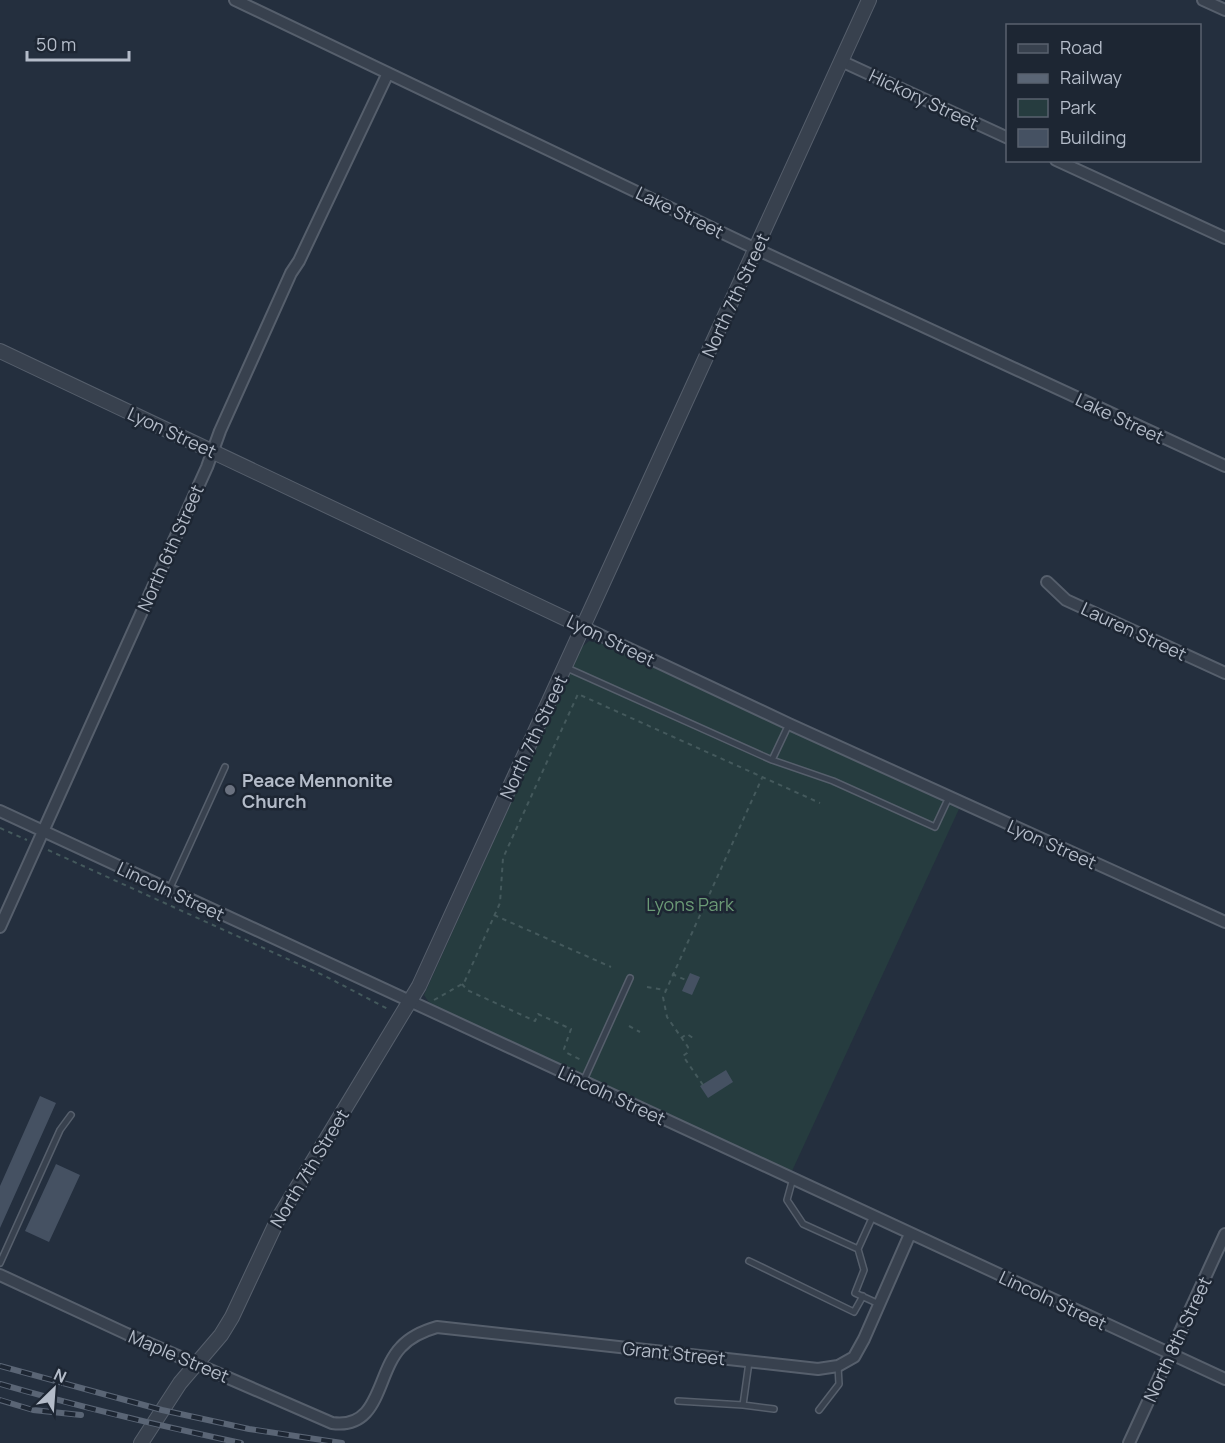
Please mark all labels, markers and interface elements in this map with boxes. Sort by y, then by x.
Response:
scale bar [27,24,129,62]
legend [1006,24,1201,162]
text: 50 m [36,32,76,56]
text: Road [1060,35,1103,59]
street label: Hickory Street [865,63,983,135]
text: Railway [1060,65,1122,89]
text: Park [1060,95,1097,119]
text: Building [1060,125,1126,149]
street label: Lake Street [632,180,728,244]
street label: North 7th Street [696,229,774,361]
street label: Lake Street [1072,387,1168,449]
street label: Lyon Street [124,401,220,463]
street label: North 6th Street [131,481,209,615]
street label: Lauren Street [1077,596,1191,666]
street label: Lyon Street [563,608,659,672]
street label: North 7th Street [494,671,572,803]
place label: Peace Mennonite Church [242,768,393,813]
marker: Peace Mennonite Church [223,783,237,797]
street label: Lyon Street [1004,814,1100,874]
street label: Lincoln Street [113,856,229,926]
park label: Lyons Park [646,892,735,916]
street label: Lincoln Street [554,1060,670,1130]
street label: North 7th Street [264,1104,354,1232]
street label: Lincoln Street [995,1265,1111,1335]
street label: North 8th Street [1137,1272,1217,1406]
street label: Maple Street [125,1324,233,1388]
street label: Grant Street [621,1336,727,1370]
north arrow [24,1359,84,1419]
text: N [50,1363,70,1388]

